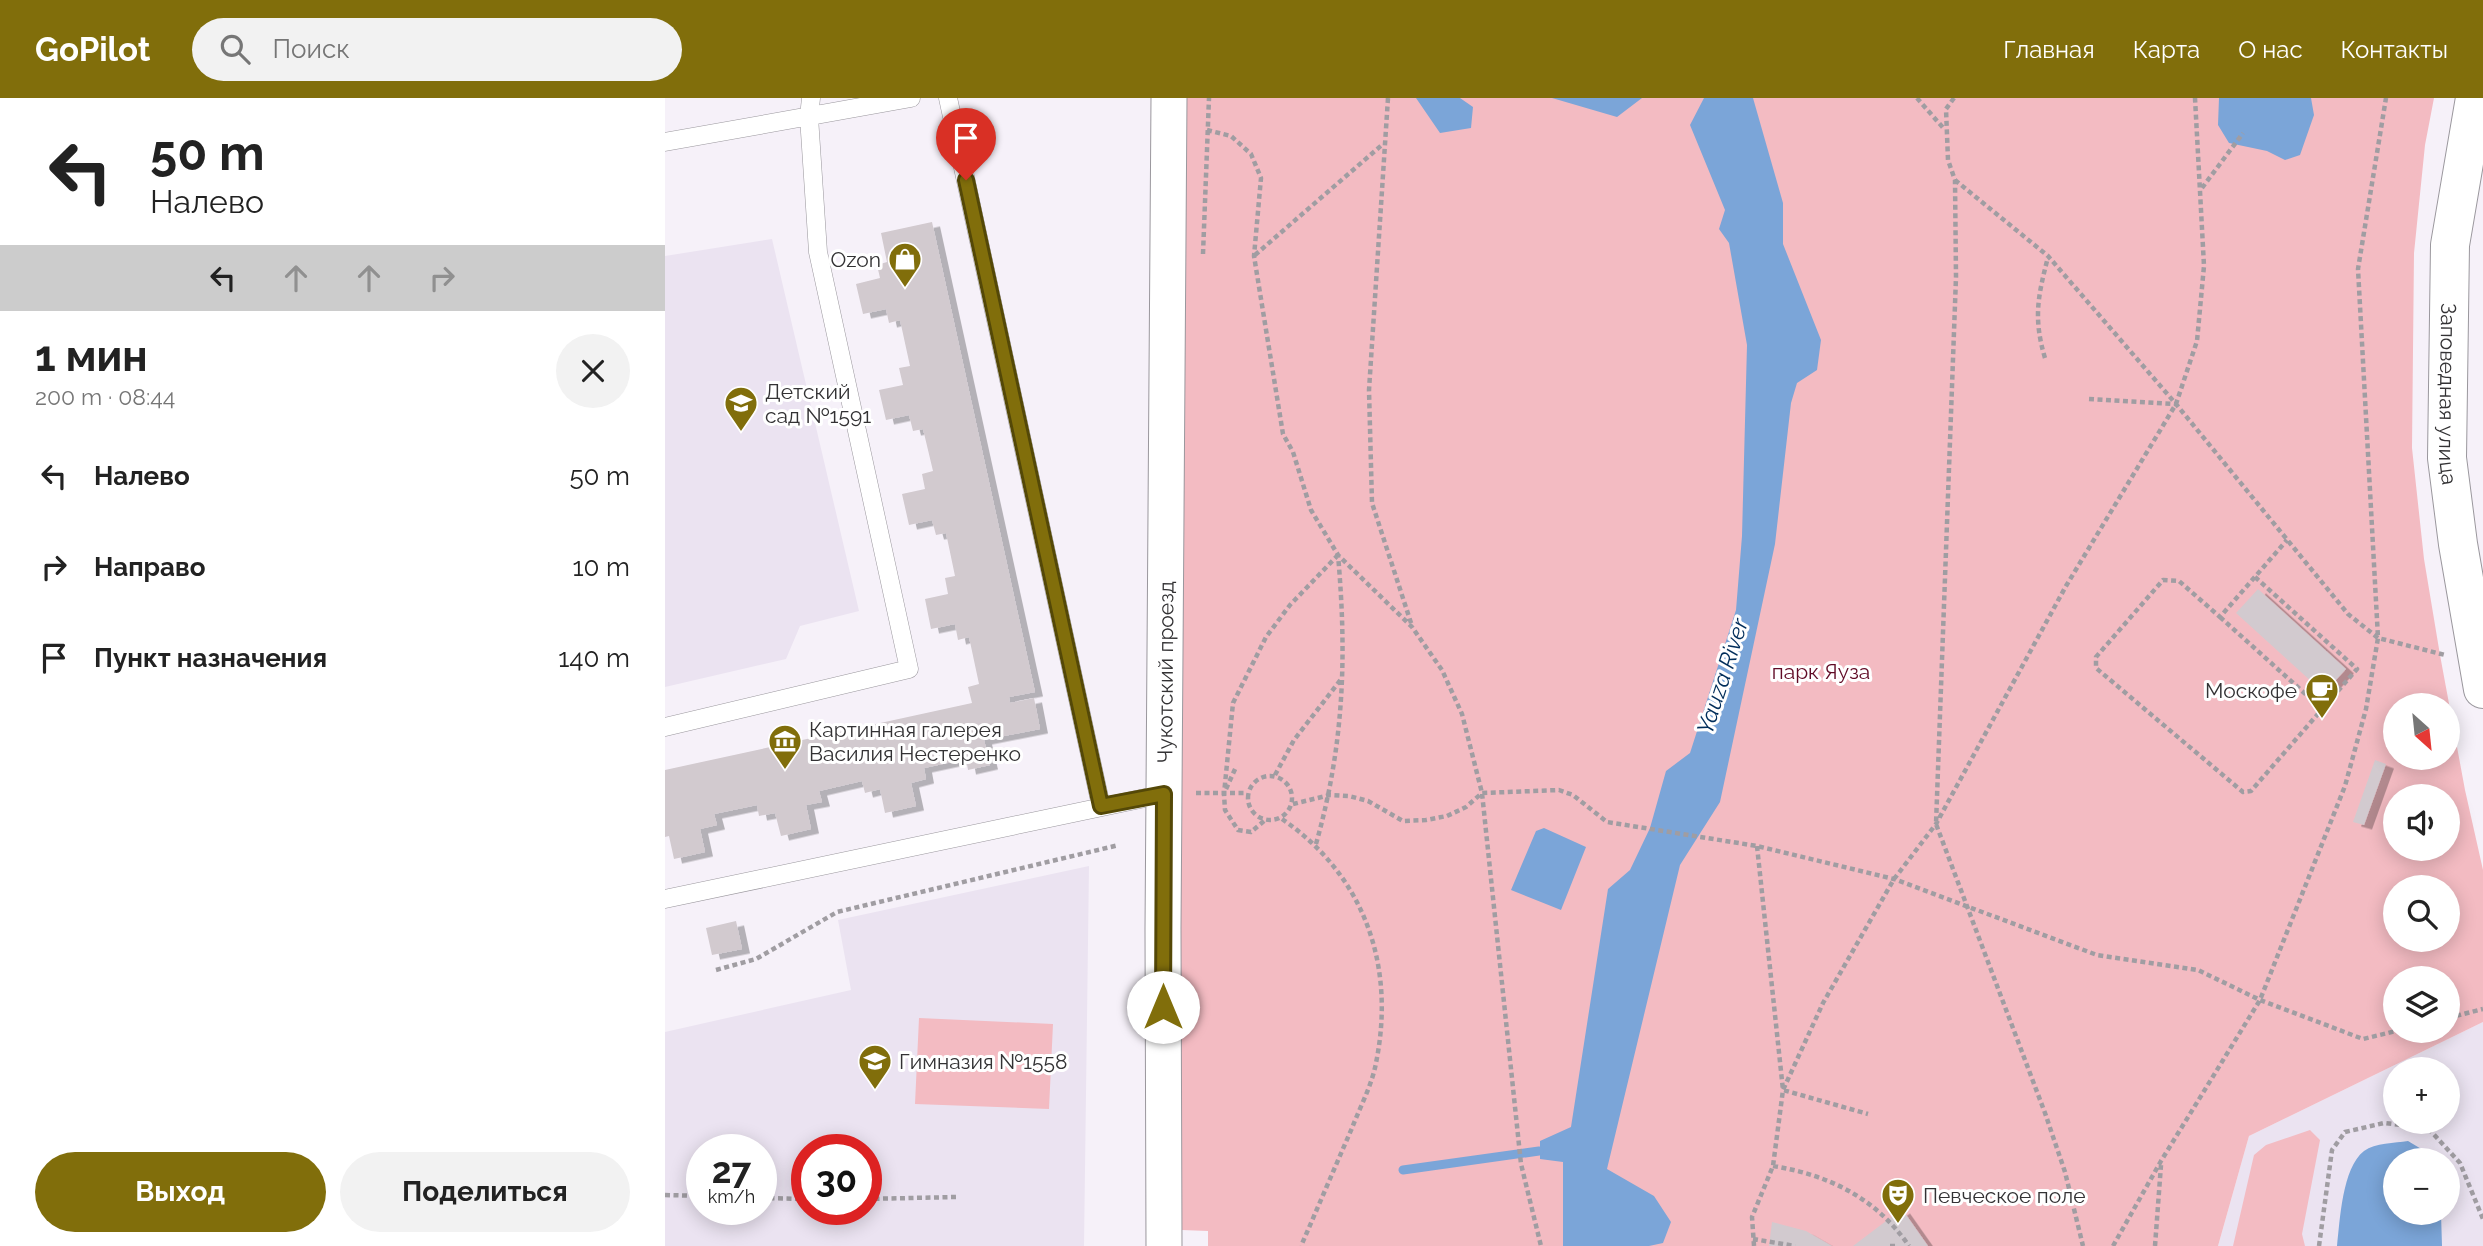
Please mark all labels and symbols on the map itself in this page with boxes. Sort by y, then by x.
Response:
pin [936,108,996,180]
shop icon: Ozon [886,240,924,289]
place label: Ozon [830,247,881,272]
street label: Заповедная улица [2434,303,2463,486]
place label: Детский сад №1591 [765,379,871,428]
school or university icon: Детский сад №1591 [722,384,760,433]
street label: Чукотский проезд [1152,581,1178,763]
water label: Yauza River [1691,614,1754,737]
park label: парк Яуза [1772,659,1870,684]
cafe icon: Москофе [2303,671,2341,720]
place label: Москофе [2205,678,2297,703]
north arrow [2383,693,2461,770]
place label: Картинная галерея Василия Нестеренко [809,717,1021,766]
museum icon: Картинная галерея Василия Нестеренко [766,722,804,771]
position arrow [1126,970,1200,1044]
school or university icon: Гимназия №1558 [856,1042,894,1091]
place label: Гимназия №1558 [899,1049,1067,1074]
speed limit sign: 30 [791,1134,882,1225]
theatre icon: Певческое поле [1879,1176,1917,1225]
place label: Певческое поле [1923,1183,2085,1208]

